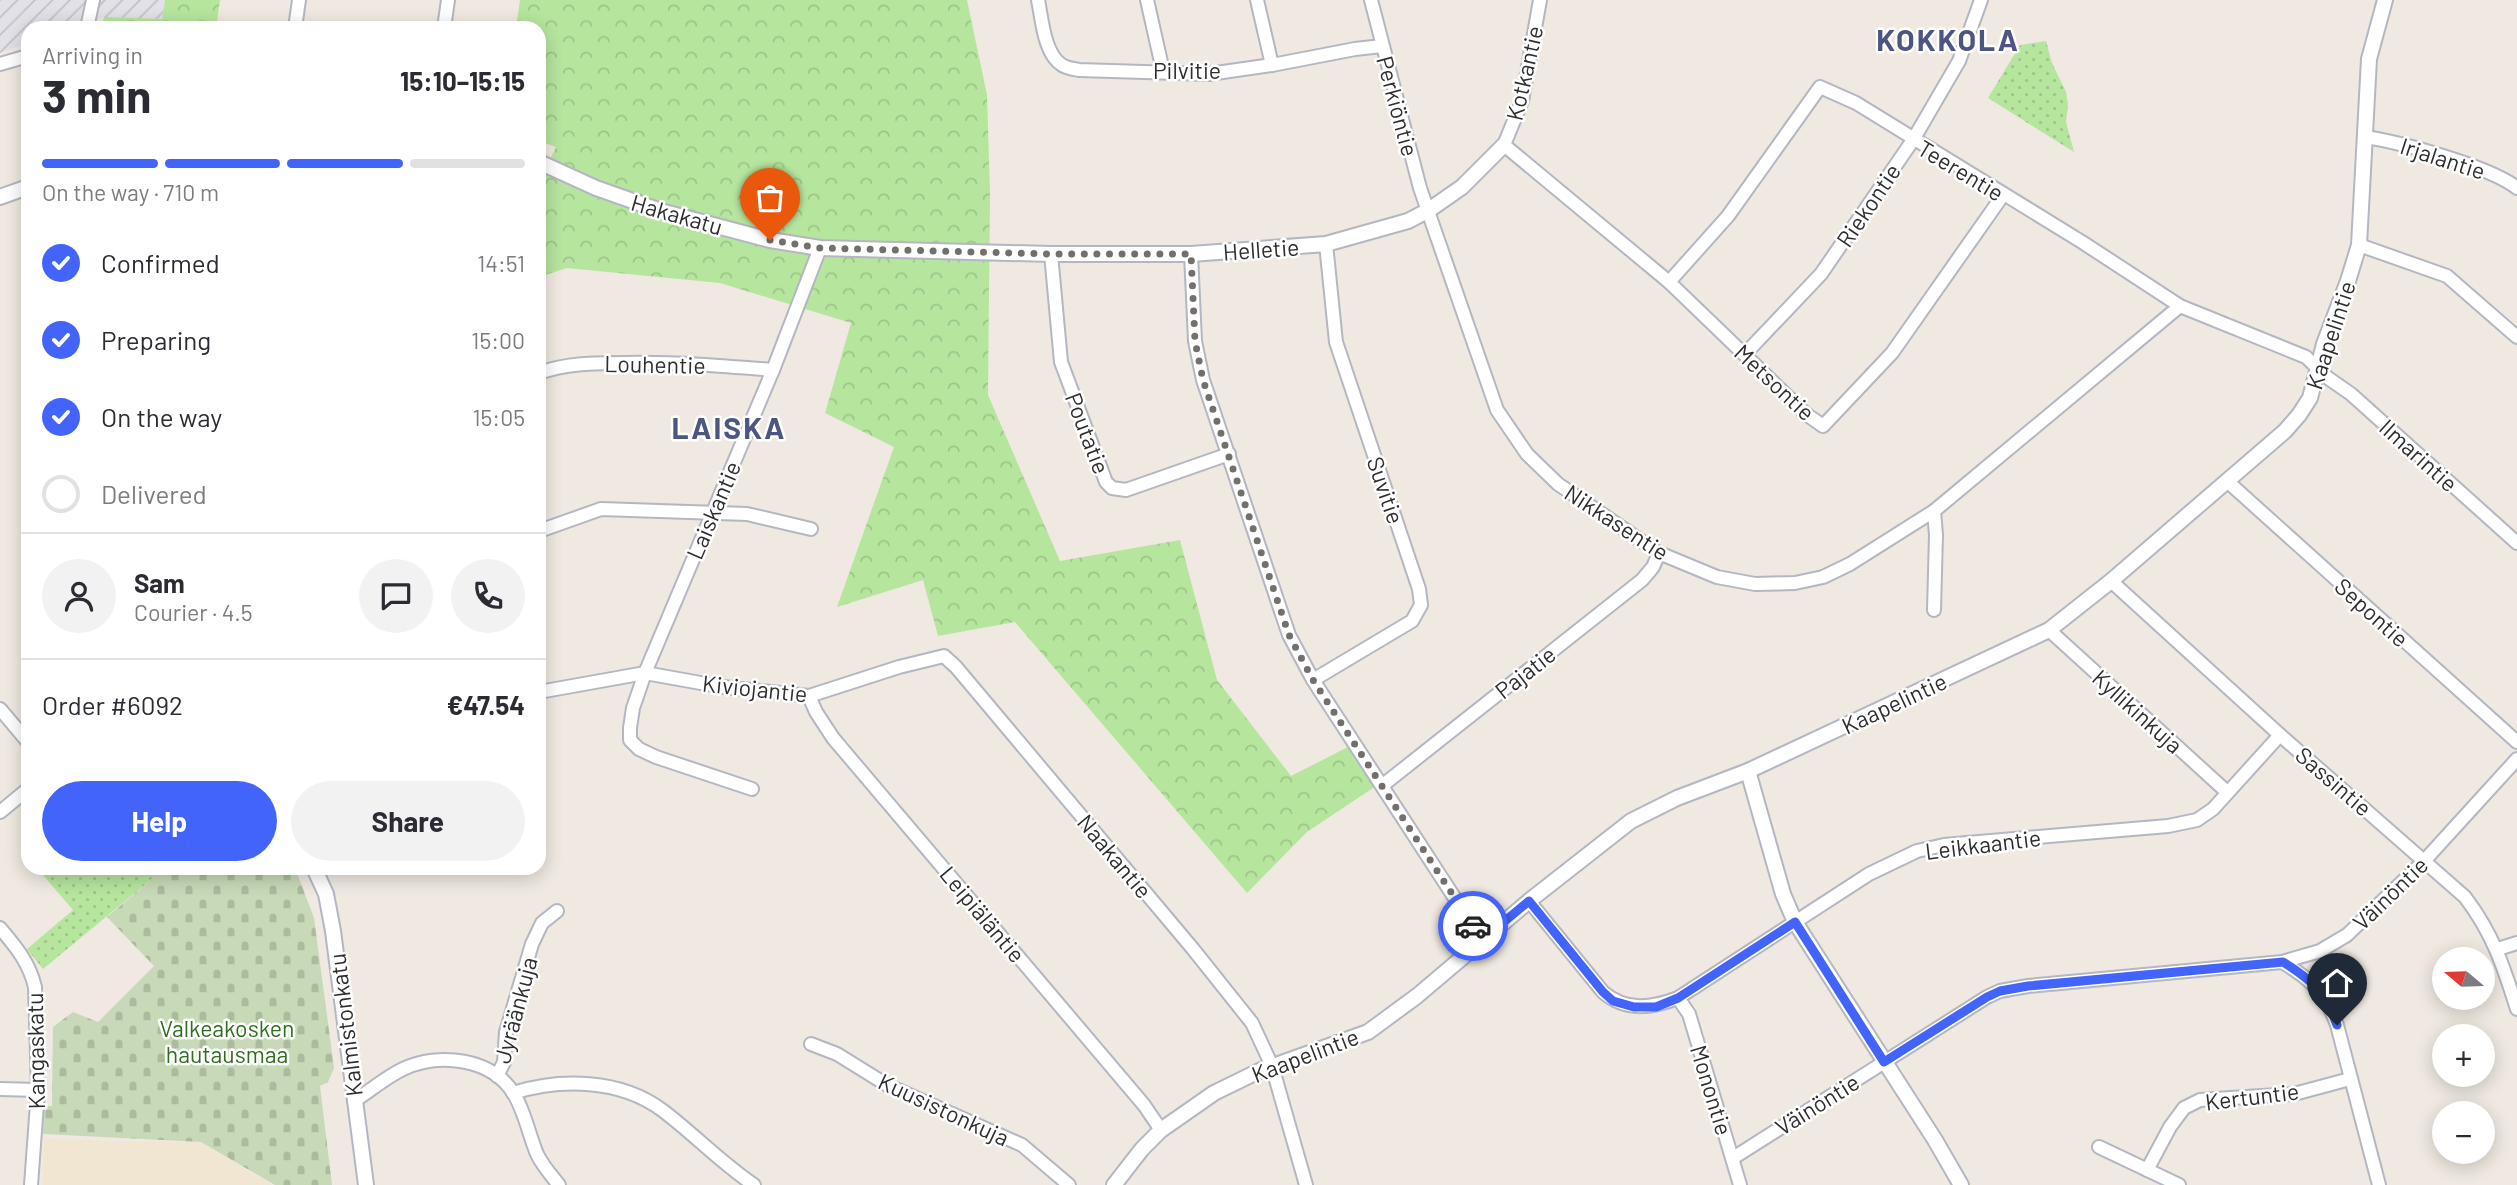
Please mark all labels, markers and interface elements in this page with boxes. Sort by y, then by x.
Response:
district label: KOKKOLA [1876,21,2020,57]
street label: Kotkantie [1500,23,1548,123]
text: Arriving in [42,41,143,69]
street label: Perkiöntie [1371,53,1425,159]
street label: Pilvitie [1153,56,1221,84]
text: 15:10–15:15 [400,65,525,96]
text: 3 min [42,67,151,122]
street label: Irjalantie [2397,131,2489,185]
street label: Teerentie [1913,133,2009,207]
street label: Riekontie [1830,158,1906,252]
pin [740,168,800,240]
text: On the way · 710 m [42,178,219,206]
icon: bag [751,179,789,217]
street label: Hakakatu [628,188,726,240]
street label: Helletie [1222,232,1300,266]
icon: check [42,244,80,282]
text: Confirmed [101,247,220,278]
text: 14:51 [477,249,525,277]
street label: Kaapelintie [2299,277,2361,393]
icon: check [42,321,80,359]
text: Preparing [101,324,211,355]
text: 15:00 [471,326,525,354]
street label: Metsontie [1729,338,1821,426]
street label: Louhentie [604,349,706,379]
street label: Poutatie [1060,388,1116,478]
icon: check [42,398,80,436]
text: On the way [101,401,222,432]
text: 15:05 [473,403,525,431]
district label: LAISKA [672,409,786,445]
street label: Ilmarintie [2374,413,2464,497]
street label: Suvitie [1362,453,1410,527]
street label: Laiskantie [680,457,746,563]
text: Delivered [101,478,207,509]
street label: Nikkasentie [1560,478,1674,566]
button: person [42,559,116,633]
button: chat [359,559,433,633]
button: phone [451,559,525,633]
text: Sam [134,567,185,598]
street label: Sepontie [2329,572,2415,652]
text: Courier · 4.5 [134,598,253,626]
street label: Pajatie [1489,640,1561,704]
street label: Kyllikinkuja [2087,663,2189,759]
street label: Kaapelintie [1837,667,1951,739]
street label: Kiviojantie [701,669,809,707]
text: Order #6092 [42,689,183,720]
text: €47.54 [447,689,525,720]
street label: Sassintie [2290,740,2378,822]
button: Help [42,781,277,861]
button: Share [291,781,525,861]
street label: Naakantie [1072,808,1158,904]
street label: Leikkaantie [1924,823,2042,865]
street label: Väinöntie [2347,850,2433,936]
street label: Leipiäläntie [935,860,1031,968]
courier [1438,891,1508,961]
icon: car [1454,907,1492,945]
north arrow [2432,947,2496,1010]
map controls [2432,947,2495,1164]
street label: Kalmistonkatu [322,952,368,1098]
pin [2307,953,2367,1025]
street label: Jyräänkuja [487,954,543,1066]
icon: home [2318,964,2356,1002]
street label: Kangaskatu [20,992,50,1110]
park label: Valkeakosken hautausmaa [160,1014,294,1068]
street label: Kaapelintie [1248,1022,1362,1088]
button: + [2432,1024,2495,1087]
street label: Monontie [1685,1042,1739,1138]
street label: Kuusistonkuja [874,1067,1014,1151]
street label: Väinöntie [1770,1067,1864,1141]
street label: Kertuntie [2204,1076,2300,1116]
button: − [2432,1101,2495,1164]

